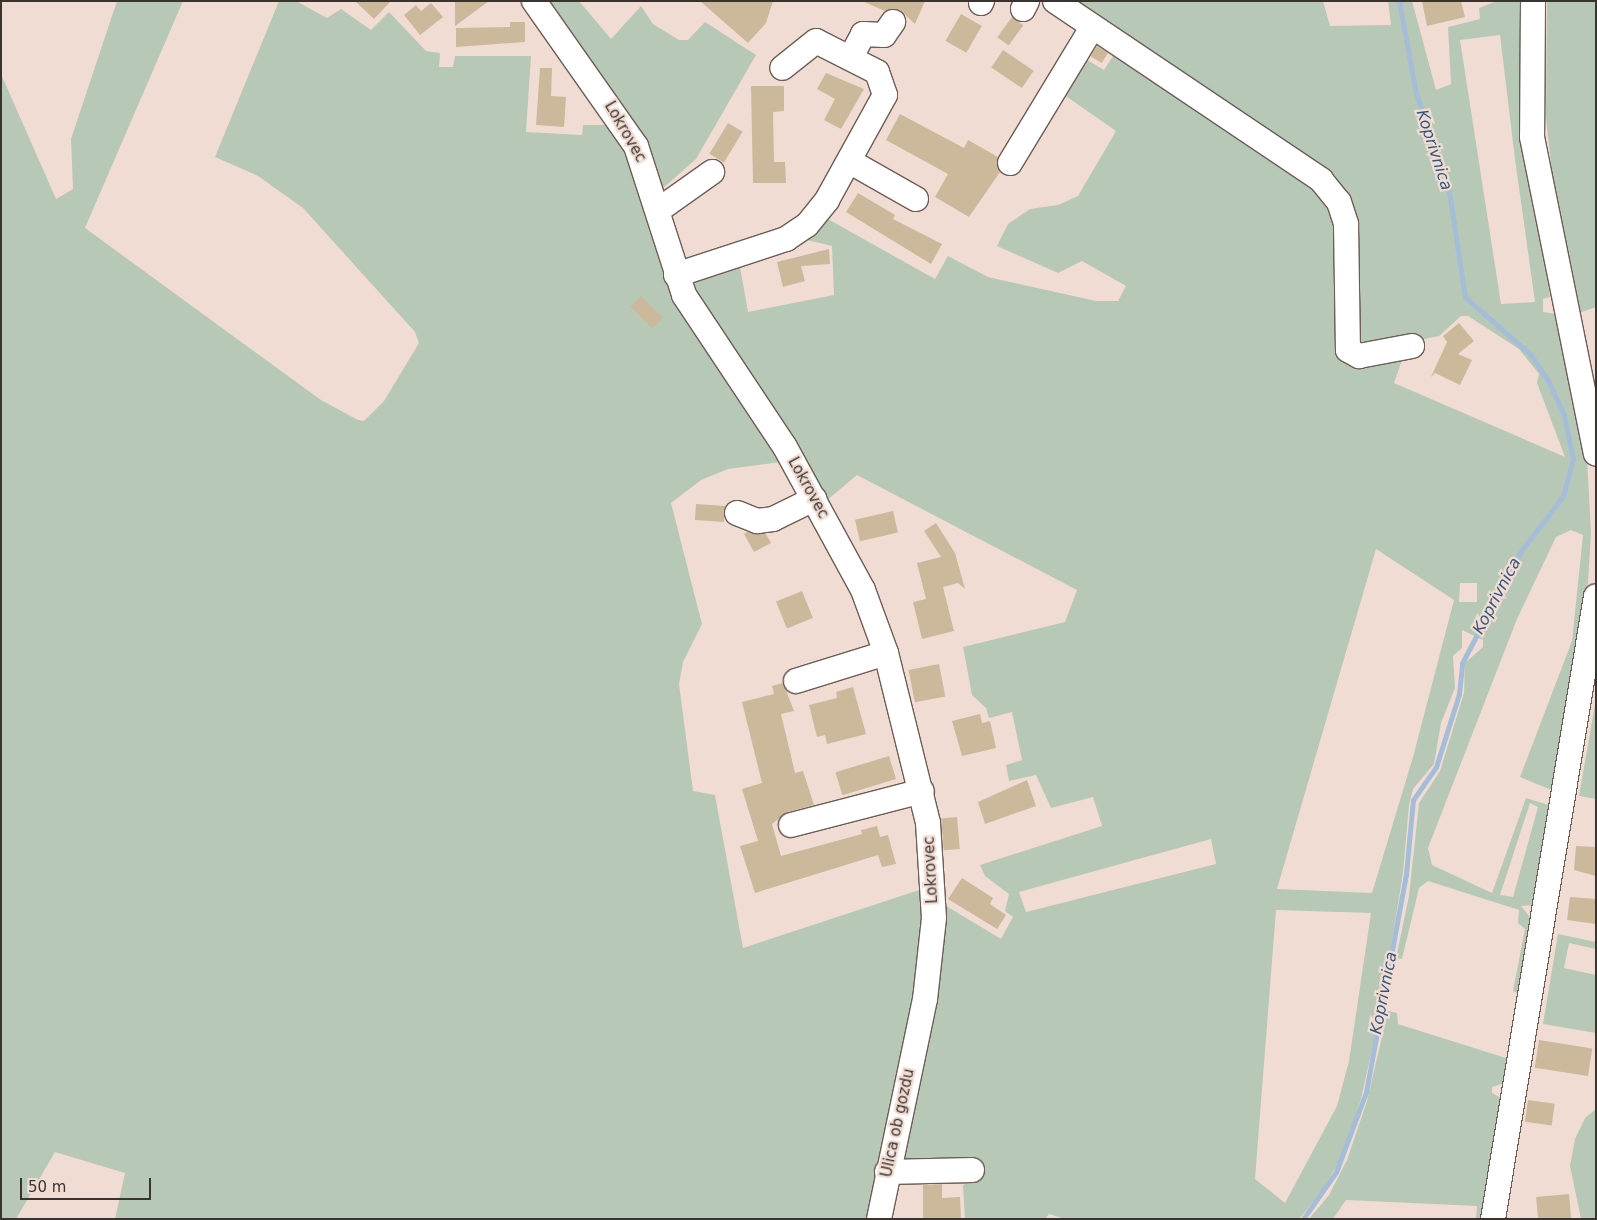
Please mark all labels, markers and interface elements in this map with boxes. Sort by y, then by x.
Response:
street label: Lokrovec [600,98,650,166]
water label: Koprivnica [1412,107,1456,193]
street label: Lokrovec [784,454,832,522]
water label: Koprivnica [1469,555,1525,637]
street label: Lokrovec [920,836,942,904]
water label: Koprivnica [1367,950,1401,1036]
street label: Ulica ob gozdu [878,1067,918,1179]
scale bar [22,1168,154,1200]
text: 50 m [28,1178,66,1196]

